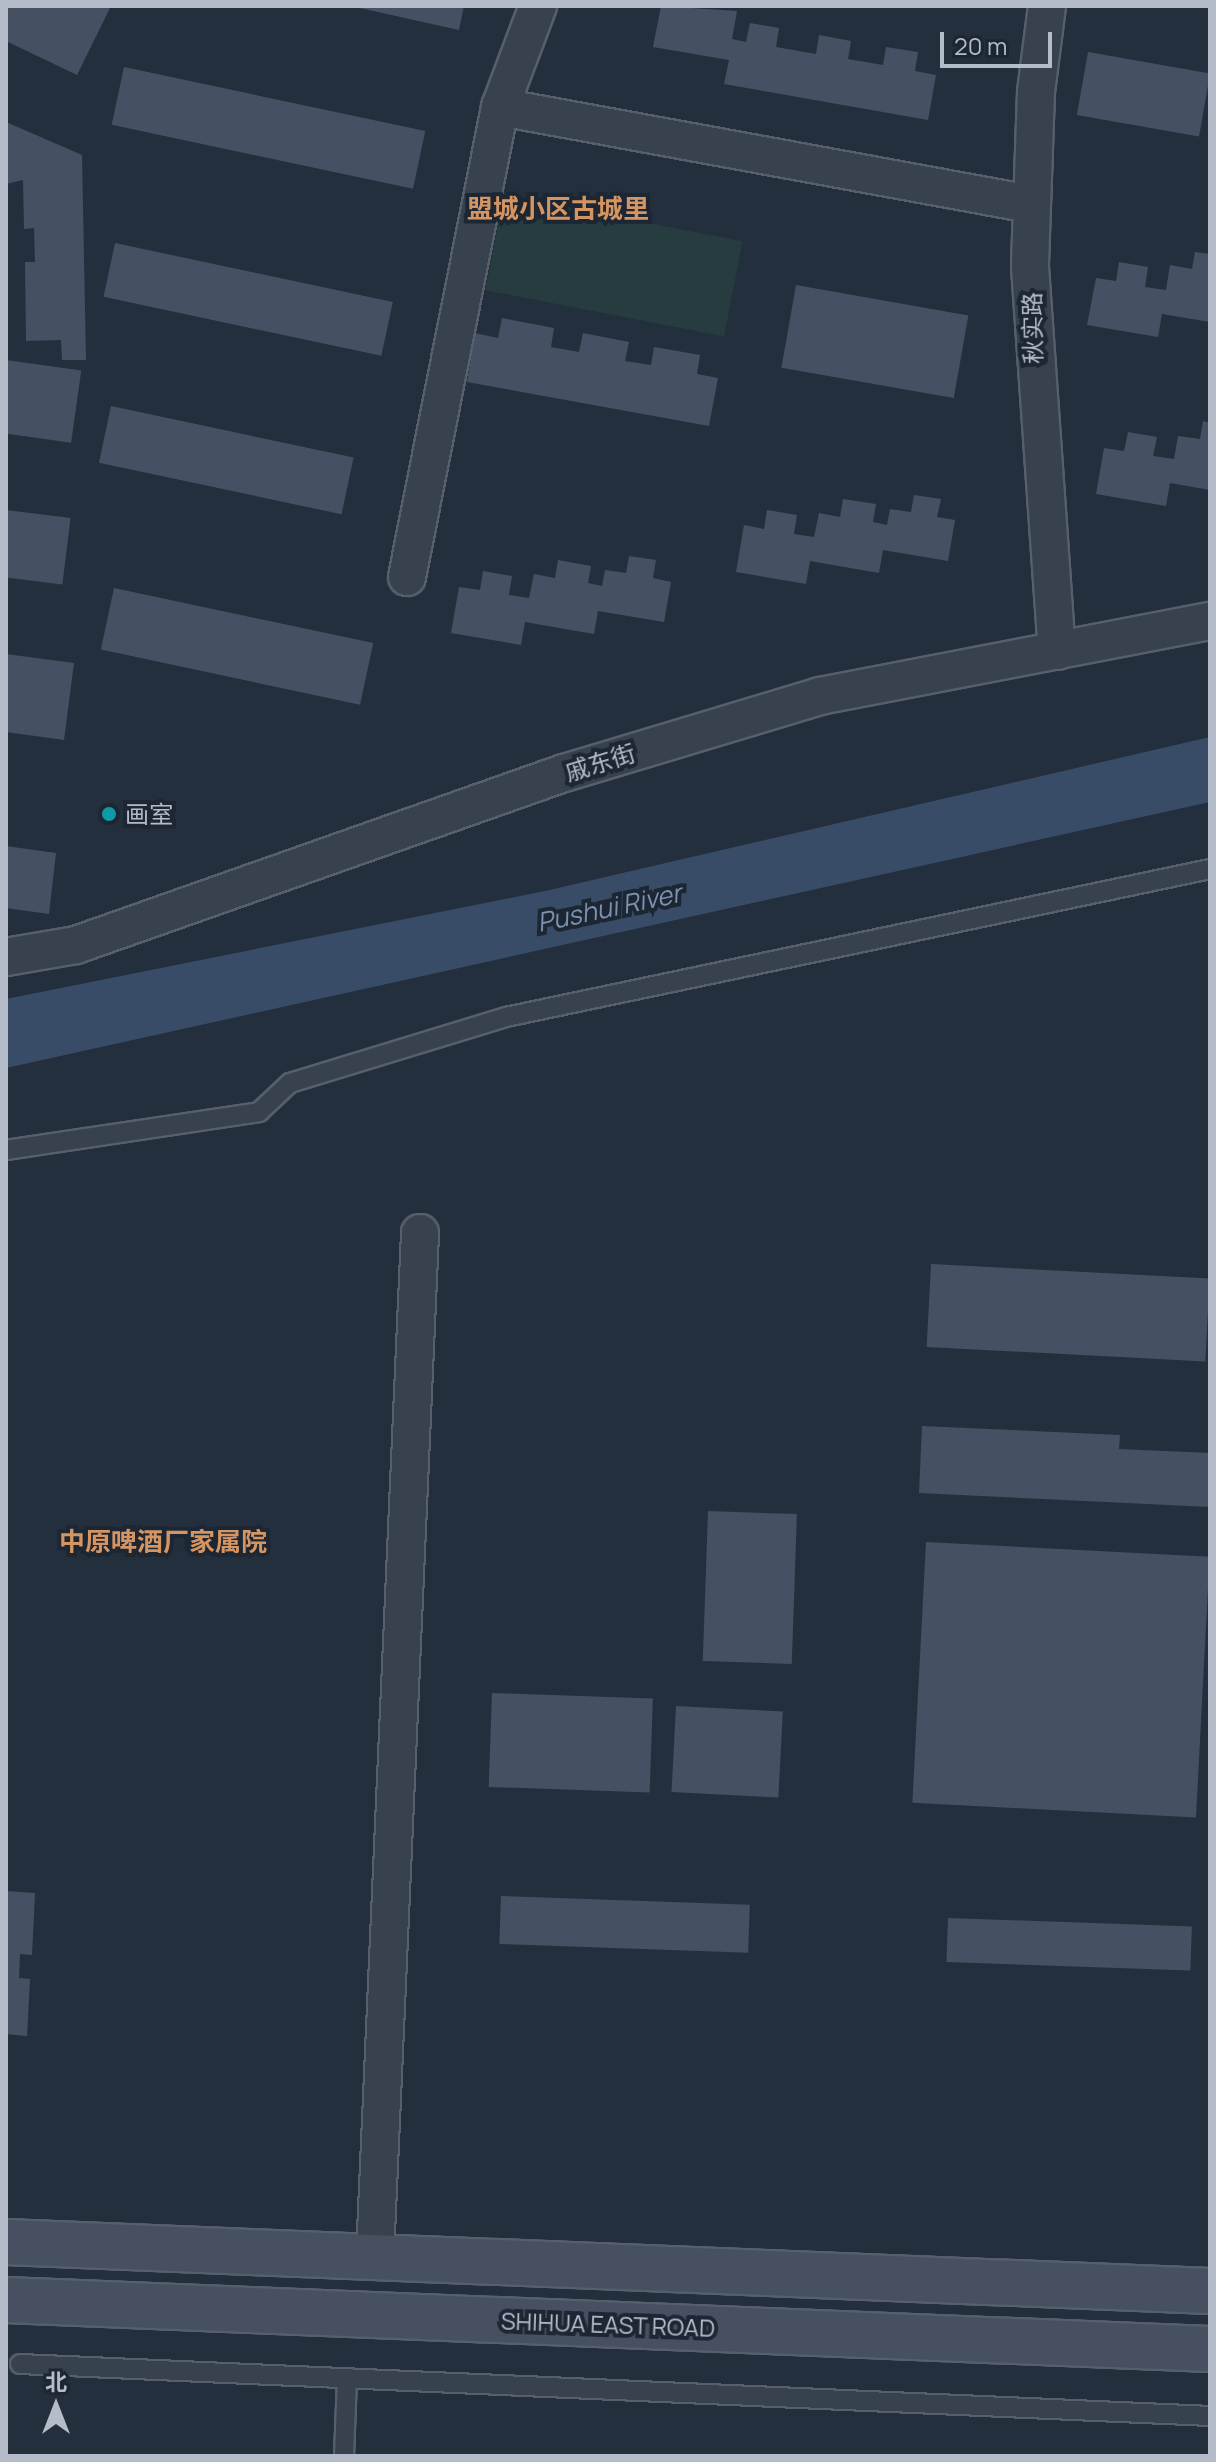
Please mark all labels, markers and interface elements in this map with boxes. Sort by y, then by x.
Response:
scale bar [944,16,1056,66]
text: 20 m [954,29,1007,62]
district label: 盟城小区古城里 [467,193,649,225]
street label: 秋实路 [1017,292,1047,364]
street label: 戚东街 [561,738,639,786]
place label: 画室 [125,800,173,828]
marker: 画室 [100,805,118,823]
water label: Pushui River [534,877,684,939]
district label: 中原啤酒厂家属院 [59,1526,267,1558]
street label: SHIHUA EAST ROAD [500,2306,716,2342]
north arrow [16,2366,96,2446]
text: 北 [45,2367,67,2397]

